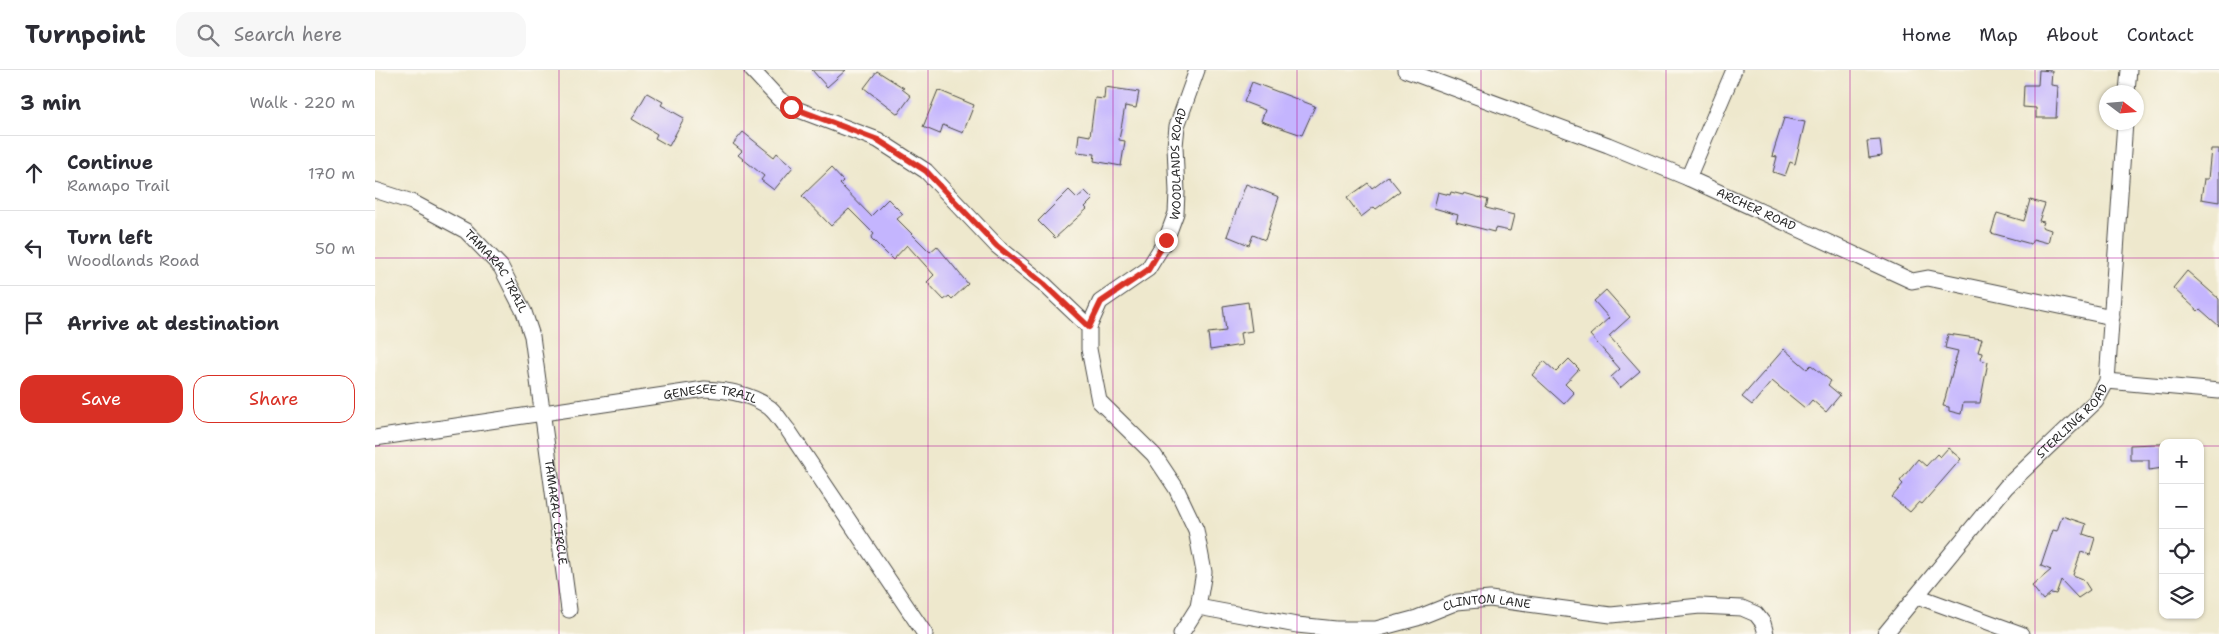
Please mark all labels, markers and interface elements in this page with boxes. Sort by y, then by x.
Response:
search box [176,12,526,57]
text: Turnpoint [25,19,146,51]
icon: search [194,21,222,49]
text: Search here [234,22,342,47]
text: Home [1902,23,1951,47]
text: Map [1979,23,2018,47]
text: About [2046,23,2099,47]
text: Contact [2127,23,2194,47]
north arrow [2099,85,2144,130]
text: 3 min [20,89,81,117]
text: Walk · 220 m [249,92,355,113]
route start [780,96,803,119]
street label: WOODLANDS ROAD [1166,106,1191,223]
text: Continue [67,150,153,175]
icon: ahead [20,159,48,187]
text: 170 m [308,163,355,184]
text: Ramapo Trail [67,175,170,196]
street label: ARCHER ROAD [1714,184,1799,235]
text: Turn left [67,225,153,250]
street label: TAMARAC TRAIL [461,226,531,316]
route end [1155,229,1178,252]
icon: left [20,234,48,262]
text: 50 m [315,238,355,259]
text: Woodlands Road [67,250,199,271]
icon: arrive [20,309,48,337]
text: Arrive at destination [67,311,279,336]
button: Save [20,375,183,423]
button: Share [193,375,355,423]
street label: GENESEE TRAIL [662,381,760,407]
street label: STERLING ROAD [2033,381,2112,462]
map controls [2159,439,2204,619]
button: + [2159,439,2204,484]
street label: TAMARAC CIRCLE [541,458,571,566]
button: − [2159,484,2204,529]
button: locate [2159,529,2204,574]
button: layers [2159,574,2204,619]
street label: CLINTON LANE [1440,591,1532,615]

